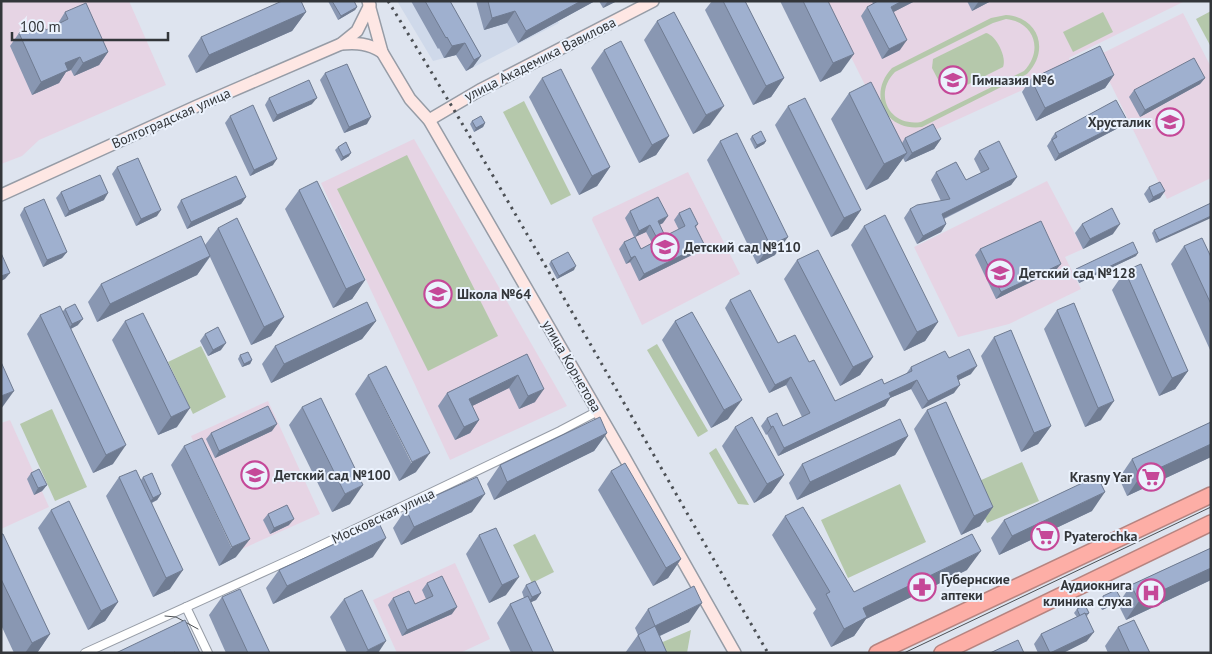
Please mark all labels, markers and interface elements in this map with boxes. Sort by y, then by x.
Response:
scale bar [12,10,169,42]
street label: улица Академика Вавилова [461,13,619,105]
text: 100 m [20,17,61,36]
school or university icon: Гимназия №6 [938,65,968,95]
place label: Гимназия №6 [972,71,1055,89]
street label: Волгоградская улица [109,84,233,152]
school or university icon: Хрусталик [1155,107,1185,137]
place label: Хрусталик [1088,113,1151,131]
school or university icon: Детский сад №110 [650,232,680,262]
place label: Детский сад №110 [684,238,801,256]
school or university icon: Детский сад №128 [985,258,1015,288]
place label: Детский сад №128 [1019,264,1136,282]
school or university icon: Школа №64 [423,279,453,309]
place label: Школа №64 [457,285,531,303]
street label: улица Корнетова [538,317,606,415]
school or university icon: Детский сад №100 [240,460,270,490]
supermarket icon: Krasny Yar [1136,462,1166,492]
place label: Детский сад №100 [274,466,391,484]
place label: Krasny Yar [1070,468,1132,486]
street label: Московская улица [328,484,438,548]
supermarket icon: Pyaterochka [1030,521,1060,551]
place label: Pyaterochka [1064,527,1138,545]
place label: Губернские аптеки [941,570,1010,604]
pharmacy icon: Губернские аптеки [907,572,937,602]
place label: Аудиокнига клиника слуха [1043,576,1132,610]
hospital icon: Аудиокнига клиника слуха [1136,578,1166,608]

